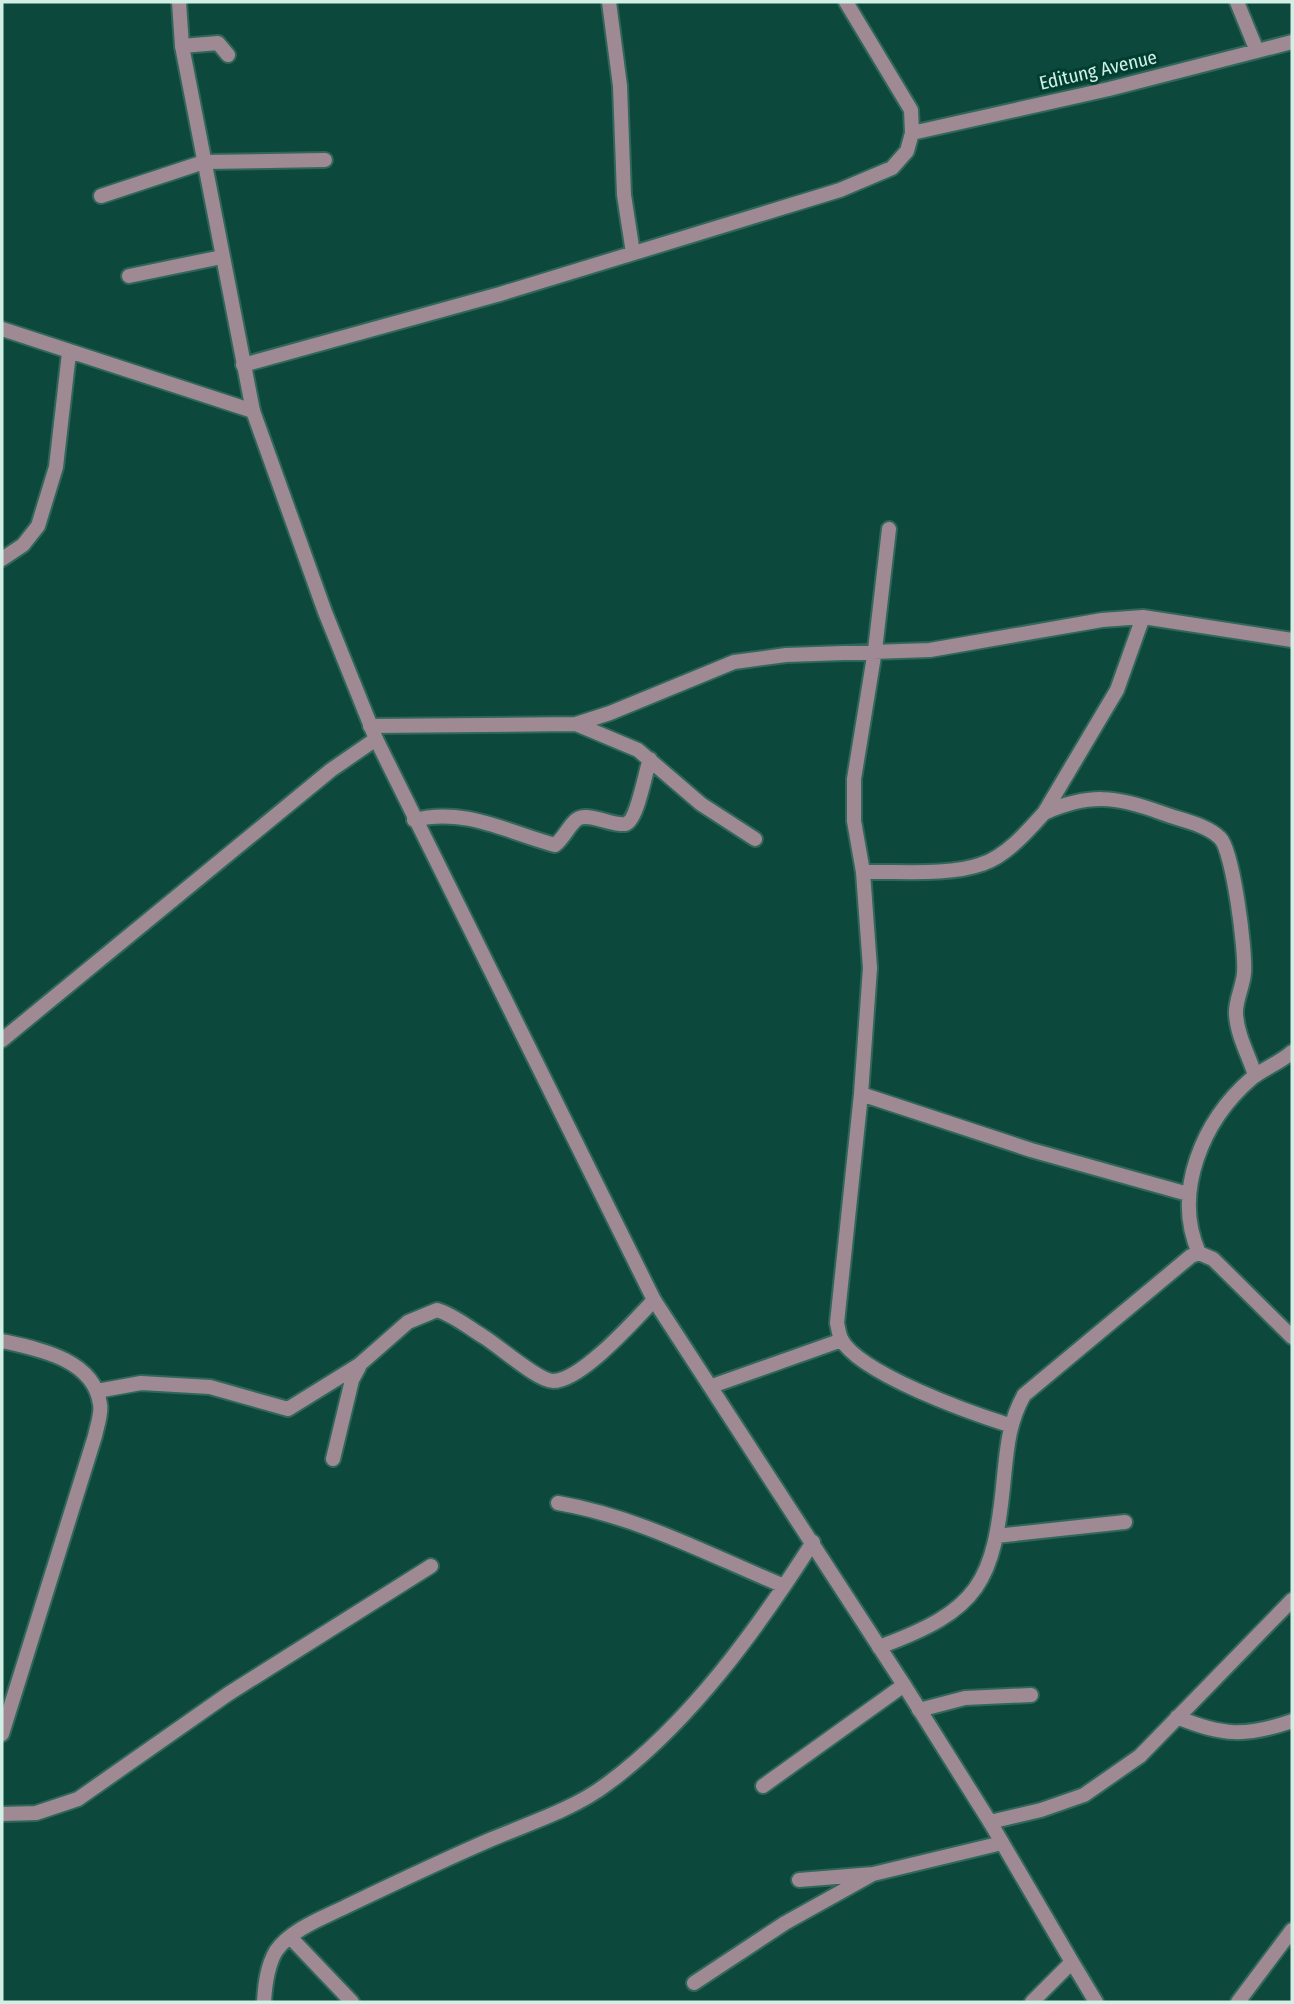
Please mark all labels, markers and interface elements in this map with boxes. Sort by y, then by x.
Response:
street label: Editung Avenue [1037,45,1159,95]

